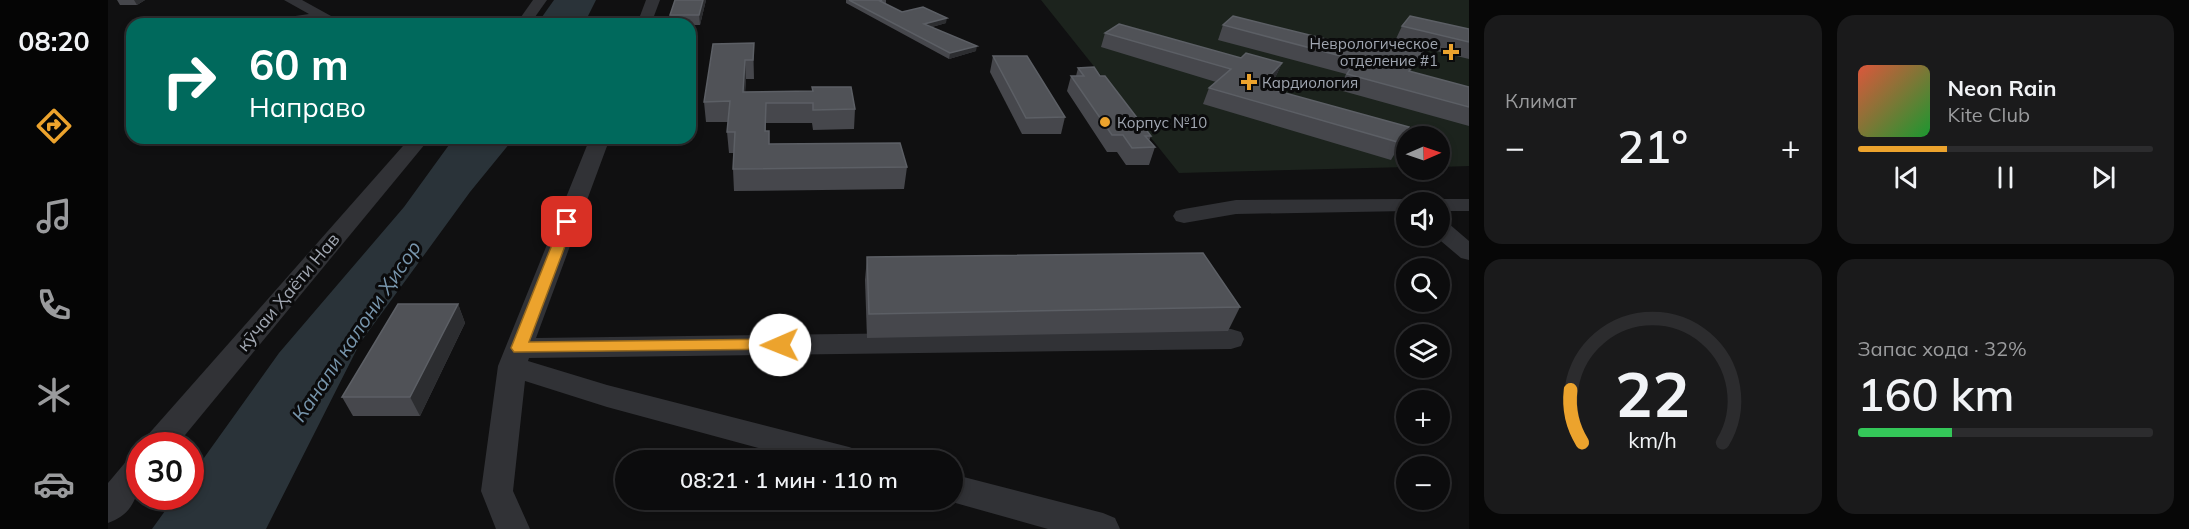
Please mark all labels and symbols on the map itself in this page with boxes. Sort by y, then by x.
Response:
place label: Неврологическое отделение #1 [1310,34,1438,70]
marker: Неврологическое отделение #1 [1442,43,1460,61]
marker: Кардиология [1240,73,1258,91]
place label: Кардиология [1262,73,1358,92]
place label: Корпус №10 [1117,113,1207,132]
marker: Корпус №10 [1098,115,1112,129]
north arrow [1396,126,1450,180]
pin [541,196,592,247]
street label: кӯчаи Ҳаёти Нав [232,228,344,356]
water label: Канали калони Ҳисор [286,236,426,426]
position arrow [748,313,812,377]
speed limit sign: 30 [126,432,204,510]

